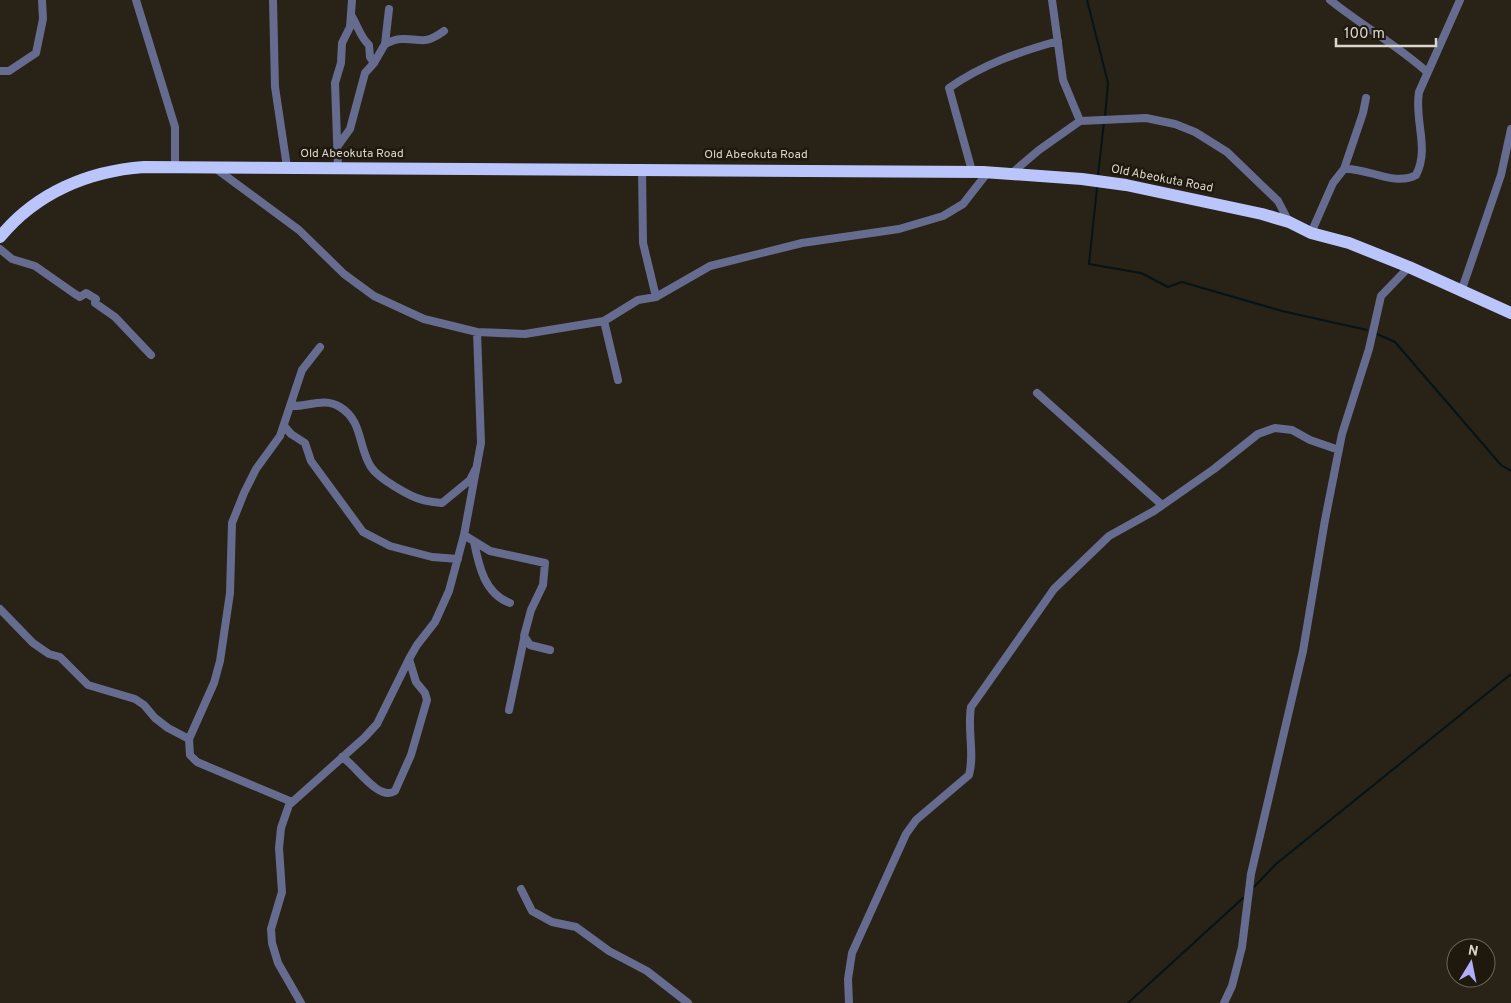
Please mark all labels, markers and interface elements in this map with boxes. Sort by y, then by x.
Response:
scale bar [1336,15,1436,47]
text: 100 m [1344,25,1385,44]
street label: Old Abeokuta Road [300,146,404,162]
street label: Old Abeokuta Road [704,147,808,163]
street label: Old Abeokuta Road [1110,161,1214,197]
north arrow [1446,938,1496,988]
text: N [1467,942,1479,961]

